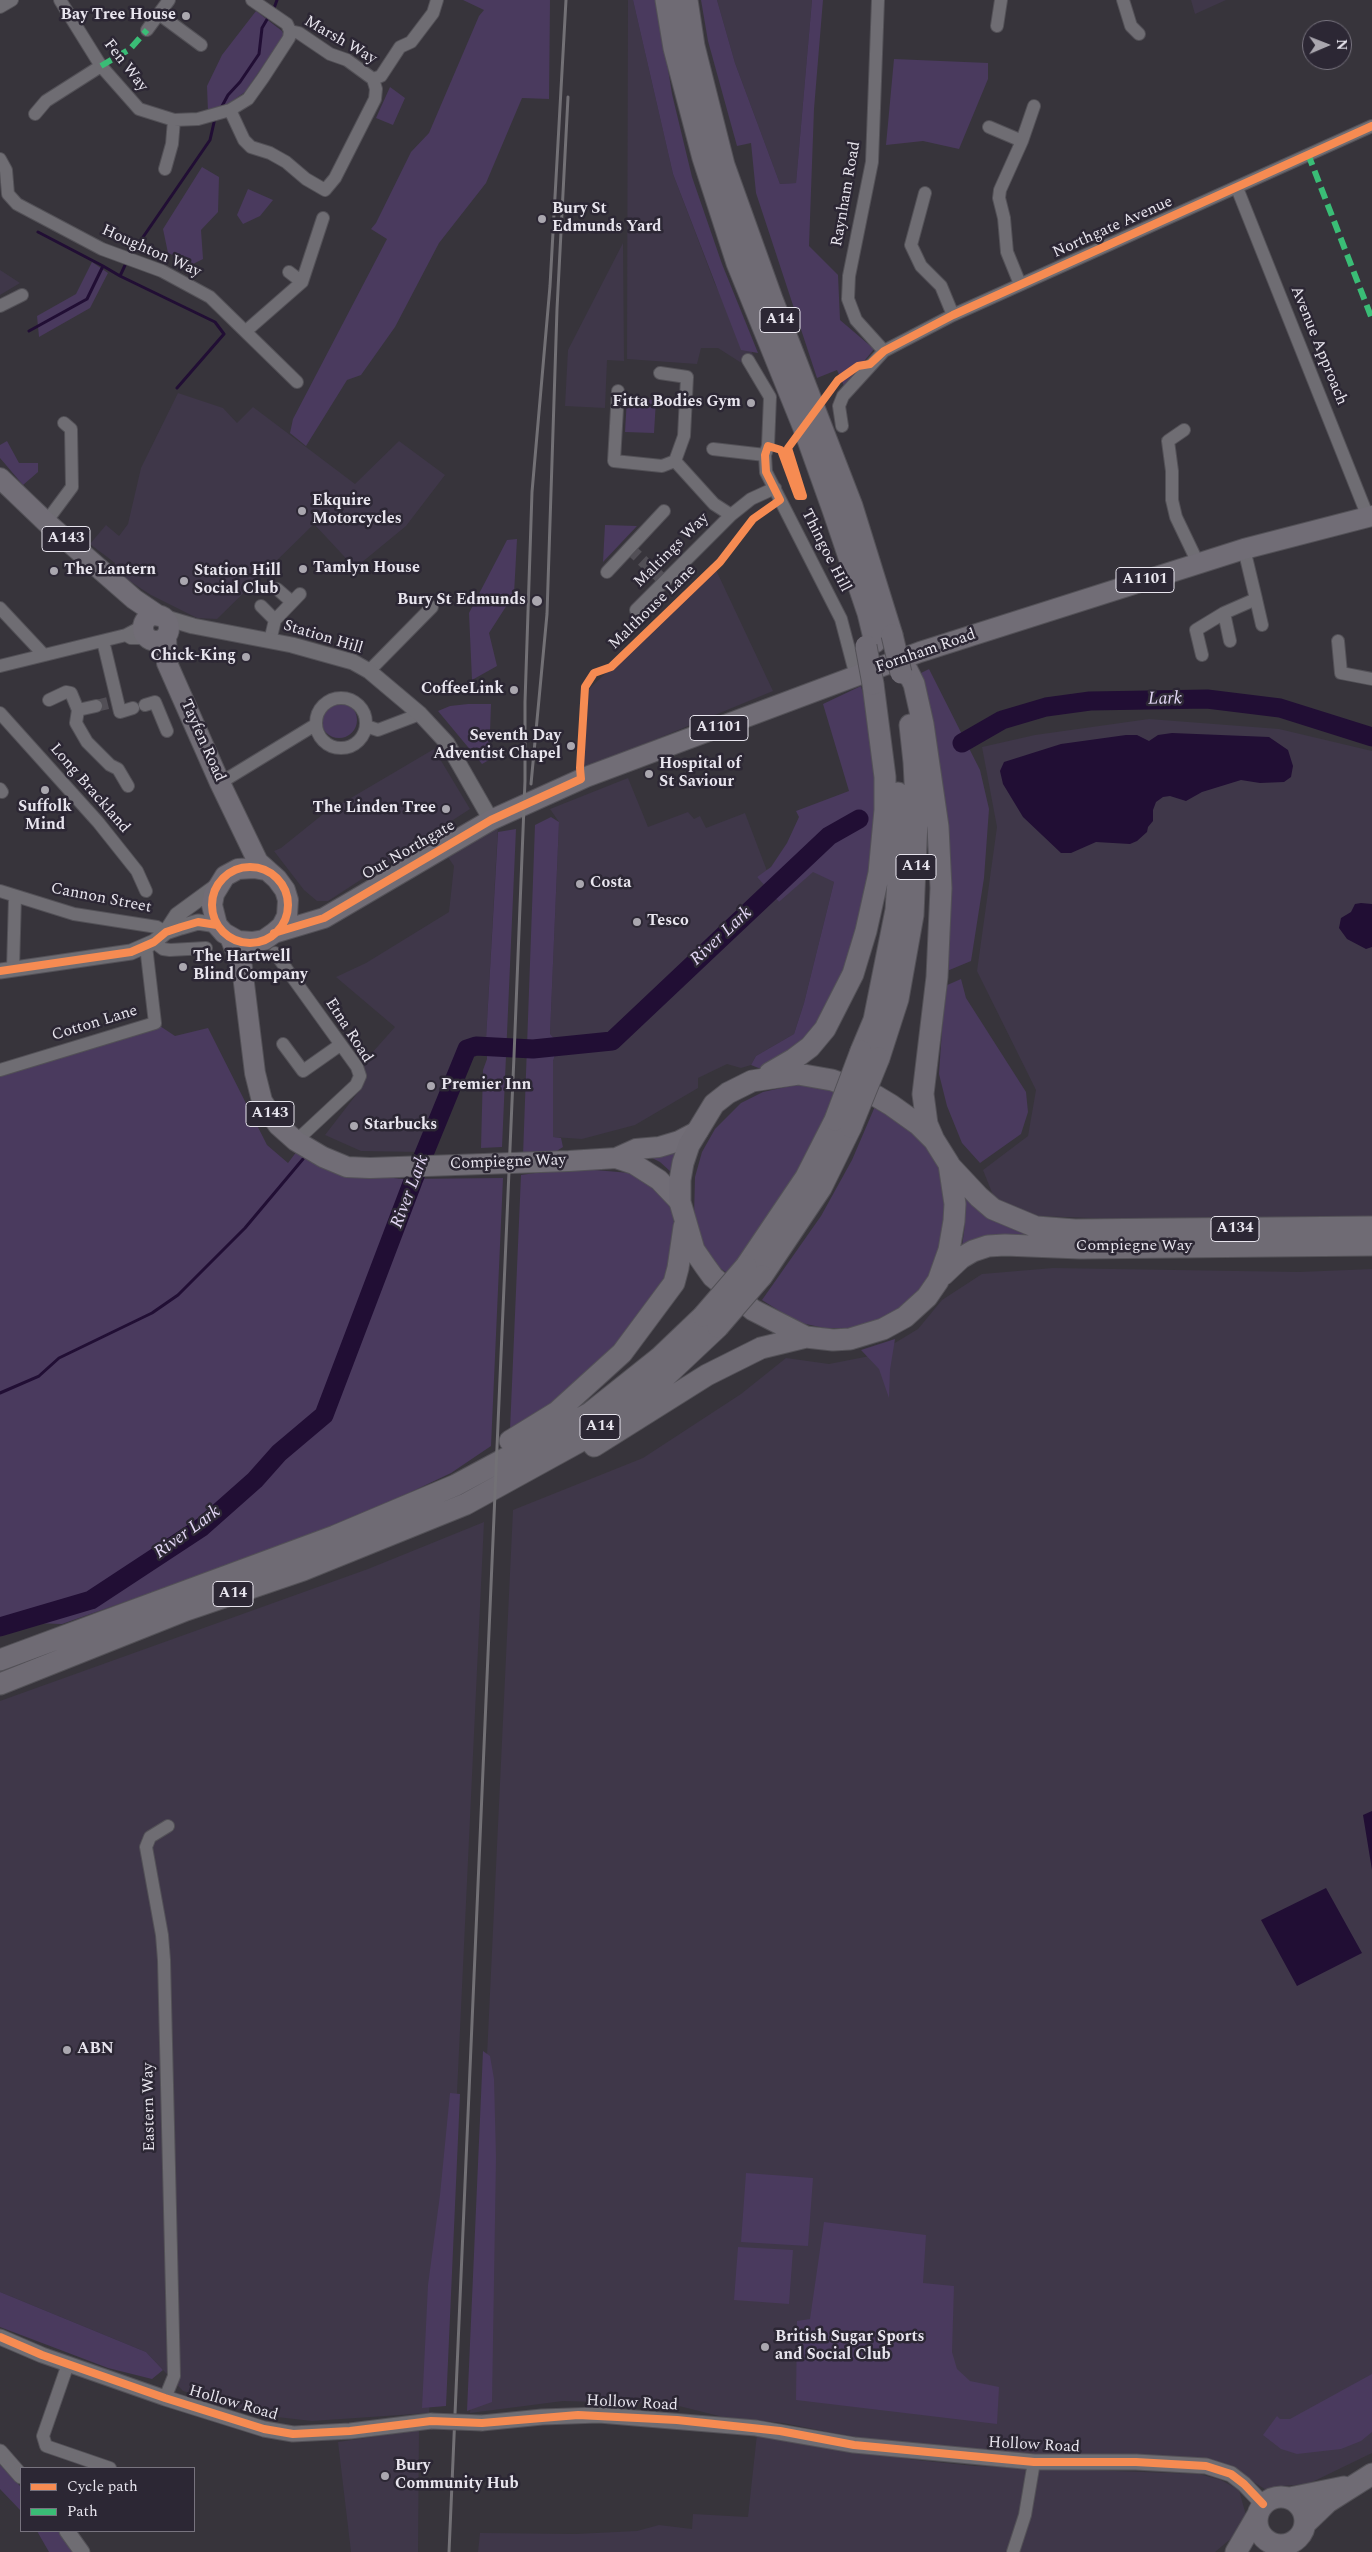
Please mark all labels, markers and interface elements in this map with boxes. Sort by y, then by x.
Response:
place label: Bay Tree House [60,6,176,26]
marker: Bay Tree House [180,10,192,22]
street label: Marsh Way [300,13,380,69]
north arrow [1302,20,1352,70]
street label: Fen Way [99,36,151,96]
text: N [1331,39,1352,51]
street label: Raynham Road [828,140,866,248]
street label: Northgate Avenue [1050,193,1176,263]
place label: Bury St Edmunds Yard [552,200,662,238]
marker: Bury St Edmunds Yard [536,213,548,225]
street label: Houghton Way [98,221,204,283]
street label: Avenue Approach [1285,284,1351,408]
road number: A14 [760,308,800,332]
place label: Fitta Bodies Gym [612,393,741,413]
marker: Fitta Bodies Gym [745,397,757,409]
place label: Ekquire Motorcycles [312,492,402,530]
marker: Ekquire Motorcycles [296,505,308,517]
street label: Thingoe Hill [796,506,854,596]
street label: Maltings Way [631,510,713,592]
road number: A143 [42,526,90,552]
place label: Tamlyn House [313,559,420,579]
place label: The Lantern [64,561,156,581]
street label: Malthouse Lane [605,561,701,655]
place label: Station Hill Social Club [194,562,281,600]
marker: Tamlyn House [297,563,309,575]
marker: The Lantern [48,565,60,577]
road number: A1101 [1116,568,1174,592]
marker: Station Hill Social Club [178,575,190,587]
place label: Bury St Edmunds [397,591,526,611]
marker: Bury St Edmunds [530,594,544,608]
street label: Station Hill [281,617,365,659]
street label: Fornham Road [873,626,979,678]
place label: Chick-King [151,647,236,667]
marker: Chick-King [240,651,252,663]
place label: CoffeeLink [421,680,504,700]
marker: CoffeeLink [508,684,520,696]
water label: Lark [1148,689,1182,711]
street label: Tayfen Road [175,697,229,785]
road number: A1101 [690,716,748,740]
place label: Seventh Day Adventist Chapel [433,727,561,765]
street label: Long Brackland [45,740,133,838]
marker: Seventh Day Adventist Chapel [565,740,577,752]
place label: Hospital of St Saviour [659,755,741,793]
marker: Hospital of St Saviour [643,768,655,780]
marker: Suffolk Mind [39,784,51,796]
place label: Suffolk Mind [18,798,72,836]
place label: The Linden Tree [313,799,436,819]
marker: The Linden Tree [440,803,452,815]
street label: Out Northgate [359,817,459,885]
road number: A14 [896,854,936,880]
place label: Costa [590,874,631,894]
marker: Costa [574,878,586,890]
street label: Cannon Street [49,880,153,918]
water label: River Lark [687,903,757,971]
place label: Tesco [647,912,689,932]
marker: Tesco [631,916,643,928]
place label: The Hartwell Blind Company [193,948,308,986]
marker: The Hartwell Blind Company [177,961,189,973]
street label: Etna Road [320,995,376,1067]
street label: Cotton Lane [50,1002,140,1046]
place label: Premier Inn [441,1076,531,1096]
marker: Premier Inn [425,1080,437,1092]
road number: A143 [246,1102,294,1126]
place label: Starbucks [364,1116,437,1136]
marker: Starbucks [348,1120,360,1132]
street label: Compiegne Way [450,1151,566,1175]
water label: River Lark [387,1152,435,1232]
road number: A134 [1211,1216,1259,1242]
street label: Compiegne Way [1076,1237,1192,1257]
road number: A14 [580,1414,620,1440]
water label: River Lark [151,1502,225,1564]
road number: A14 [213,1582,253,1606]
place label: ABN [77,2040,114,2060]
marker: ABN [61,2044,73,2056]
street label: Eastern Way [140,2062,160,2152]
place label: British Sugar Sports and Social Club [775,2328,925,2366]
marker: British Sugar Sports and Social Club [759,2341,771,2353]
street label: Hollow Road [186,2382,280,2426]
street label: Hollow Road [586,2392,678,2416]
street label: Hollow Road [988,2434,1080,2458]
place label: Bury Community Hub [395,2457,519,2495]
legend [20,2467,195,2532]
marker: Bury Community Hub [379,2470,391,2482]
text: Cycle path [67,2475,138,2498]
text: Path [67,2500,98,2523]

